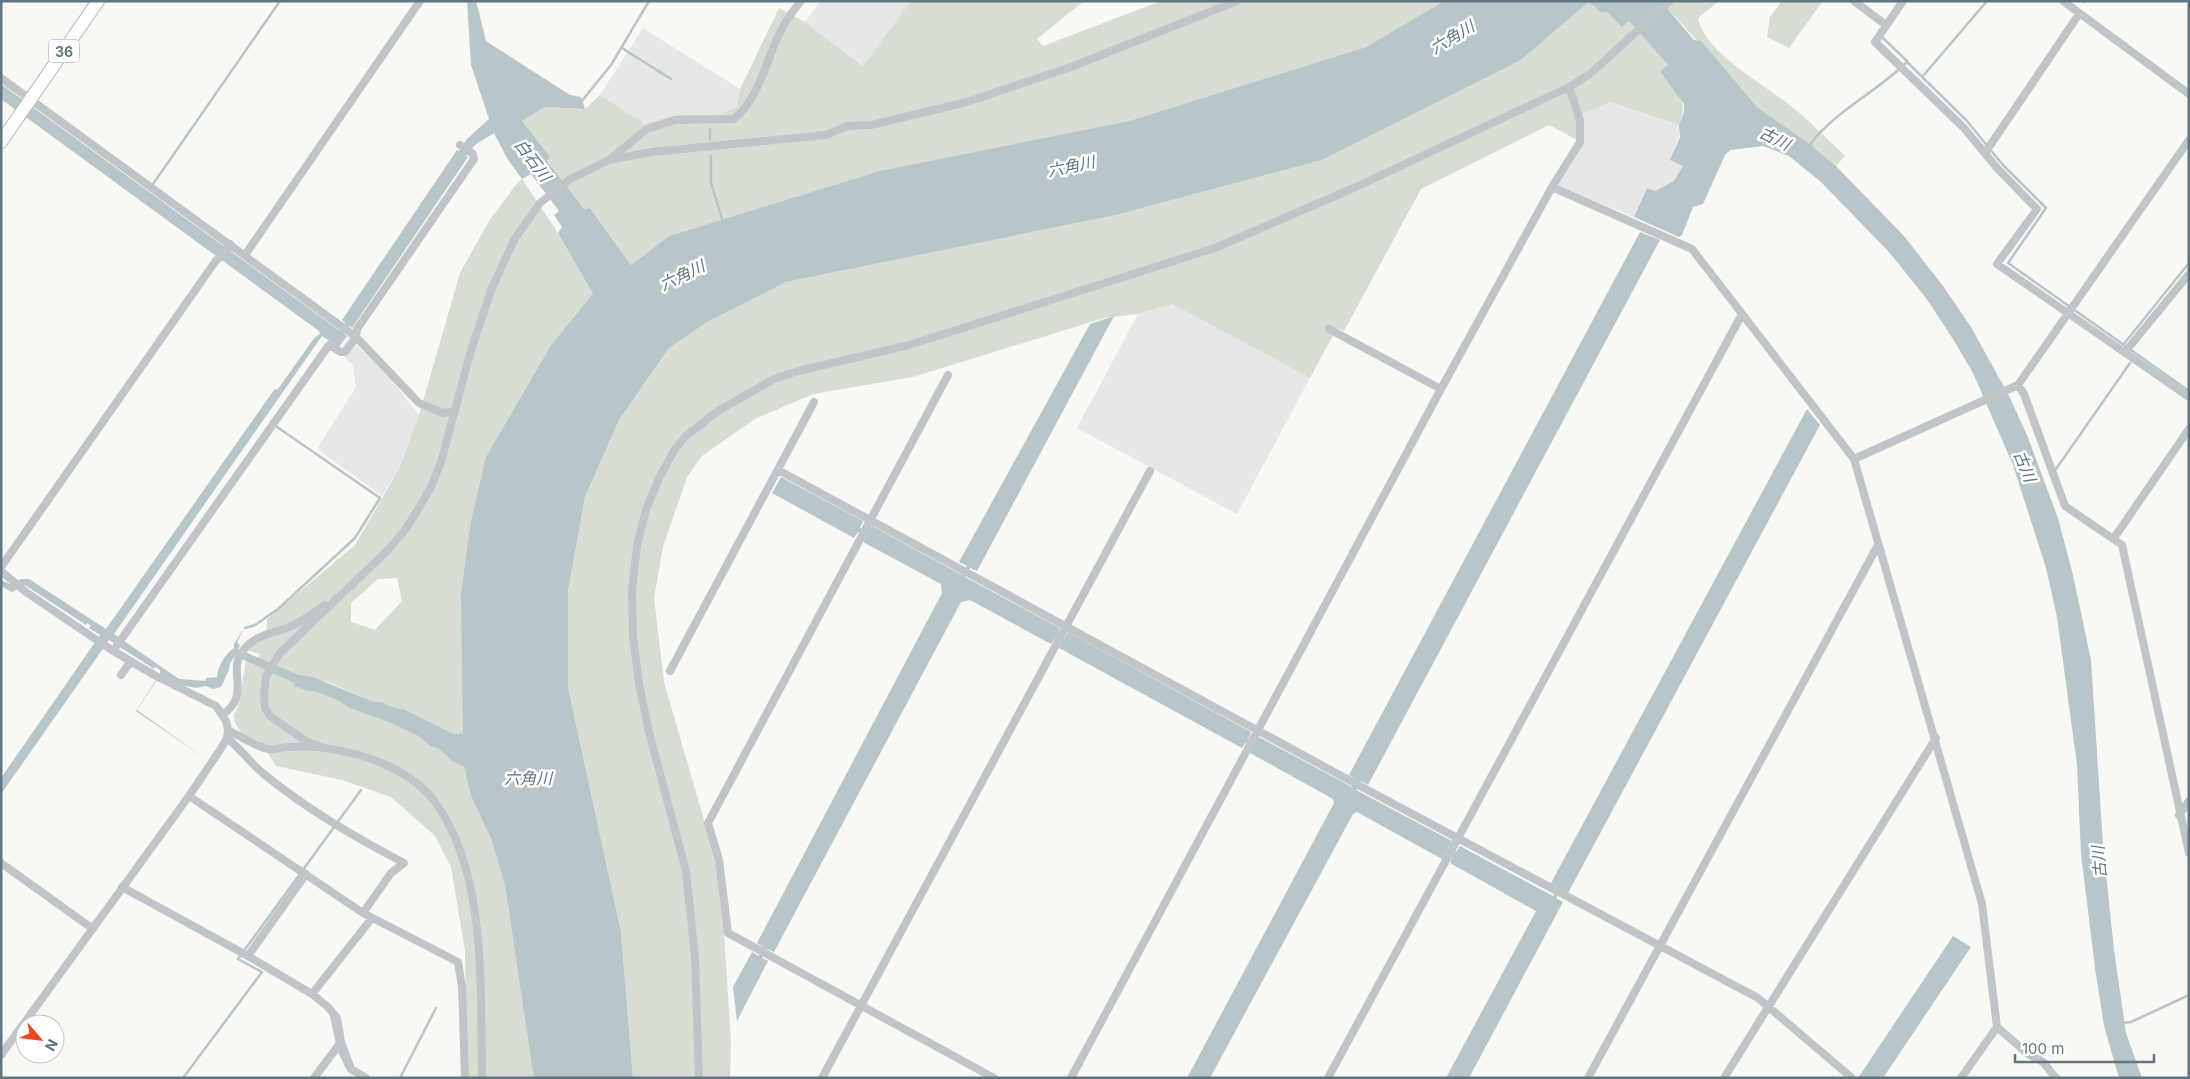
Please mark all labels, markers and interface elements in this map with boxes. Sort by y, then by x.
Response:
water label: 六角川 [1426,15,1479,58]
road number: 36 [49,40,79,62]
water label: 古川 [1756,122,1796,155]
water label: 白石川 [511,135,557,187]
water label: 六角川 [1045,151,1099,181]
water label: 六角川 [656,255,710,295]
water label: 古川 [2010,447,2041,486]
water label: 六角川 [504,768,554,788]
water label: 古川 [2087,843,2110,879]
north arrow [15,1014,65,1064]
scale bar [2015,1032,2154,1064]
text: N [42,1037,62,1054]
text: 100 m [2022,1039,2064,1058]

